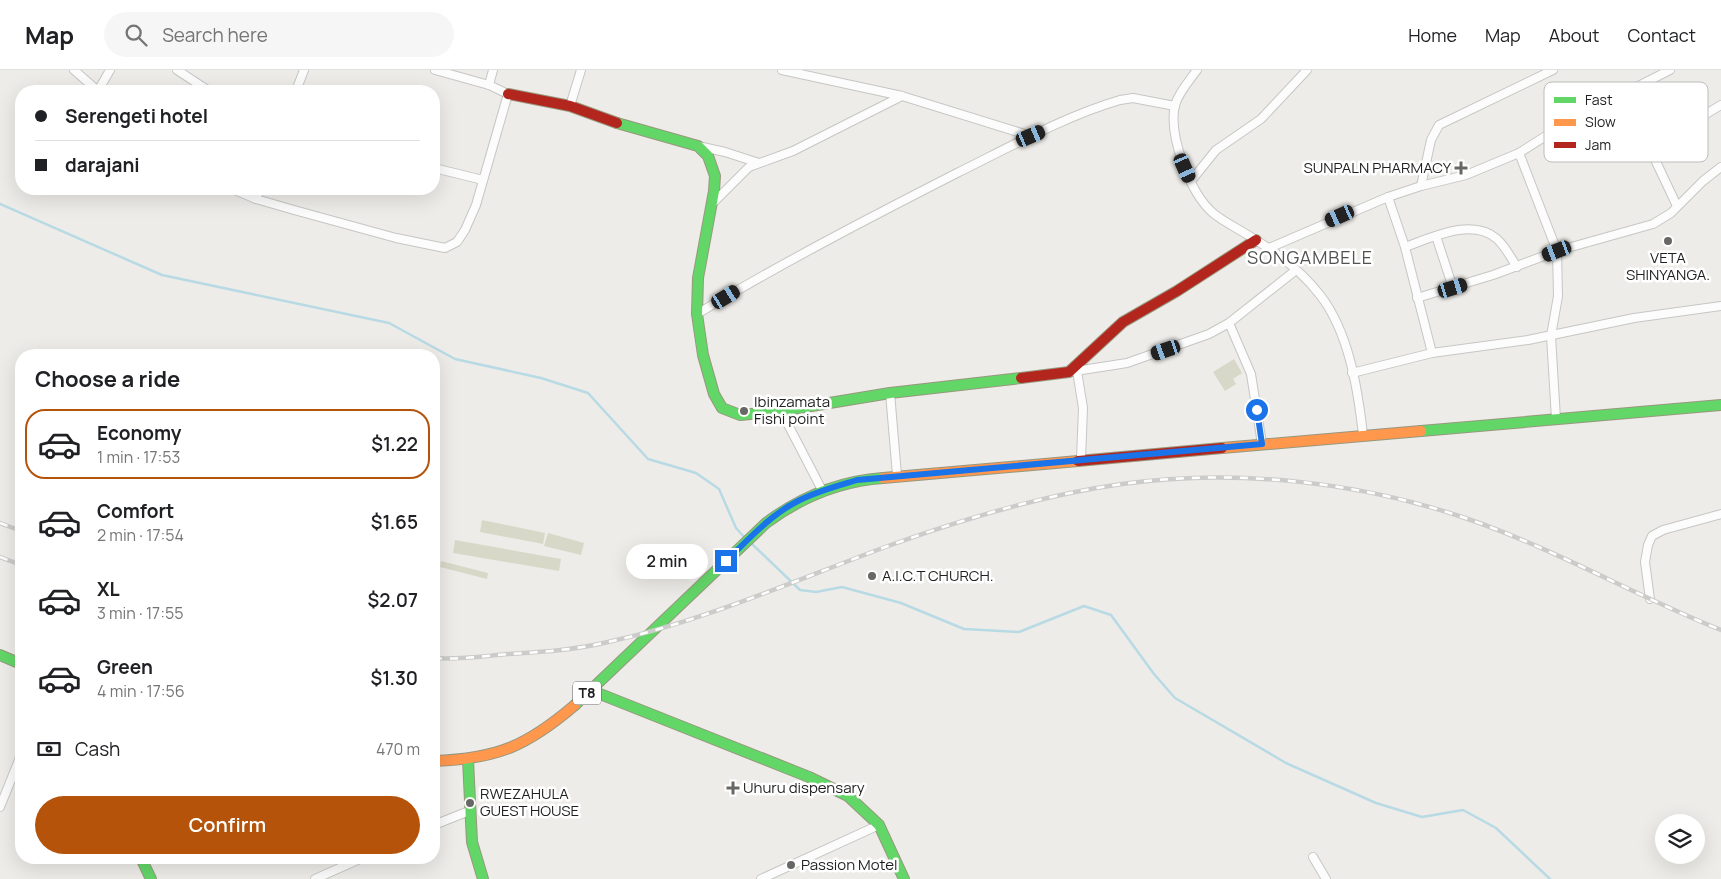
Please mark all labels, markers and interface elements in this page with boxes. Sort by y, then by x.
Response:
search box [104,12,454,57]
text: Map [25,18,74,51]
icon: search [122,21,150,49]
text: Search here [162,22,268,48]
text: Home [1408,23,1457,47]
text: Map [1485,23,1521,47]
text: About [1549,23,1599,47]
text: Contact [1627,23,1696,47]
legend [1544,82,1708,162]
text: Fast [1585,90,1613,109]
text: Serengeti hotel [65,103,208,129]
text: Slow [1585,112,1616,131]
car [1014,123,1047,149]
text: Jam [1585,135,1611,154]
car [1172,151,1197,185]
text: darajani [65,152,140,178]
place label: SUNPALN PHARMACY [1303,157,1452,178]
marker: SUNPALN PHARMACY [1455,162,1467,174]
car [1323,203,1356,229]
marker: VETA SHINYANGA. [1662,235,1674,247]
car [1540,239,1573,263]
district label: SONGAMBELE [1247,245,1373,269]
place label: VETA SHINYANGA. [1626,247,1710,285]
car [1436,276,1469,300]
car [709,283,742,311]
car [1149,338,1182,362]
text: Choose a ride [35,364,180,394]
place label: Ibinzamata Fishi point [754,391,830,429]
route start [1246,399,1268,421]
marker: Ibinzamata Fishi point [738,405,750,417]
text: Economy [97,420,181,446]
icon: car [37,422,82,467]
text: $1.22 [371,431,418,457]
text: 1 min · 17:53 [97,446,180,468]
text: Comfort [97,498,174,524]
icon: car [37,500,82,545]
text: $1.65 [371,509,418,535]
text: 2 min · 17:54 [97,524,184,546]
callout: 2 min [626,544,708,578]
text: 2 min [647,550,687,572]
route end [715,550,737,572]
place label: A.I.C.T CHURCH. [882,565,994,586]
marker: A.I.C.T CHURCH. [866,570,878,582]
text: XL [97,576,120,602]
icon: car [37,578,82,623]
text: $2.07 [368,587,418,613]
text: 3 min · 17:55 [97,602,183,624]
text: Green [97,654,153,680]
icon: car [37,656,82,701]
text: $1.30 [371,665,418,691]
text: 4 min · 17:56 [97,680,185,702]
road number: T8 [573,682,601,704]
icon: cash [35,735,63,763]
text: Cash [75,736,120,762]
text: 470 m [376,738,420,760]
place label: Uhuru dispensary [743,777,865,798]
marker: Uhuru dispensary [727,782,739,794]
place label: RWEZAHULA GUEST HOUSE [480,783,579,821]
button: Confirm [35,796,420,854]
marker: RWEZAHULA GUEST HOUSE [464,797,476,809]
map controls [1655,814,1705,864]
button: layers [1655,814,1705,864]
place label: Passion Motel [801,854,898,875]
marker: Passion Motel [785,859,797,871]

